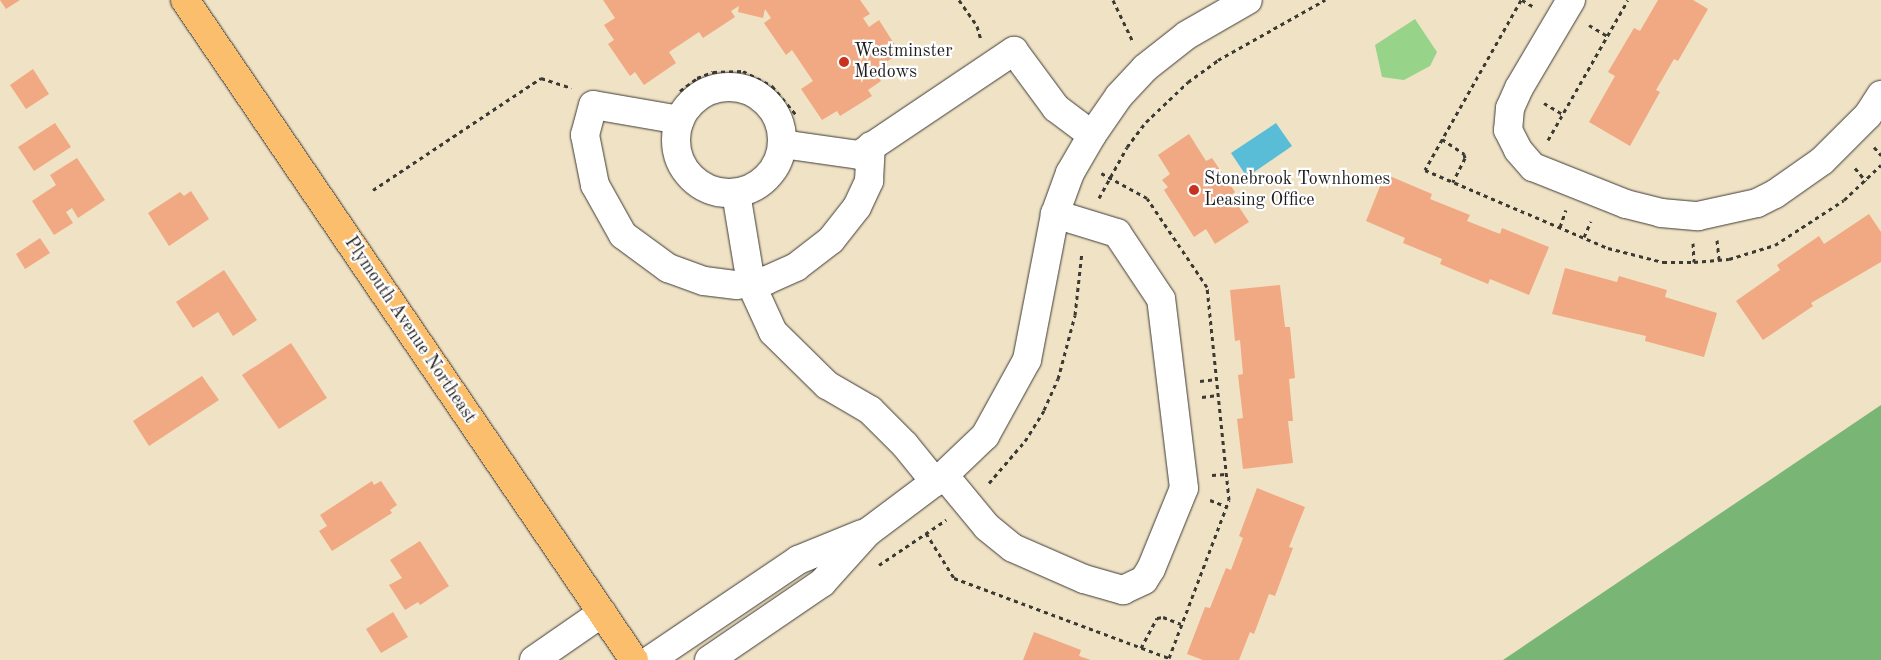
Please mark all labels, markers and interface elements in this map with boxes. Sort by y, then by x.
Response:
place label: Westminster Medows [854,41,953,84]
marker: Westminster Medows [838,56,850,68]
place label: Stonebrook Townhomes Leasing Office [1204,169,1390,212]
marker: Stonebrook Townhomes Leasing Office [1188,184,1200,196]
street label: Plymouth Avenue Northeast [339,233,481,427]

